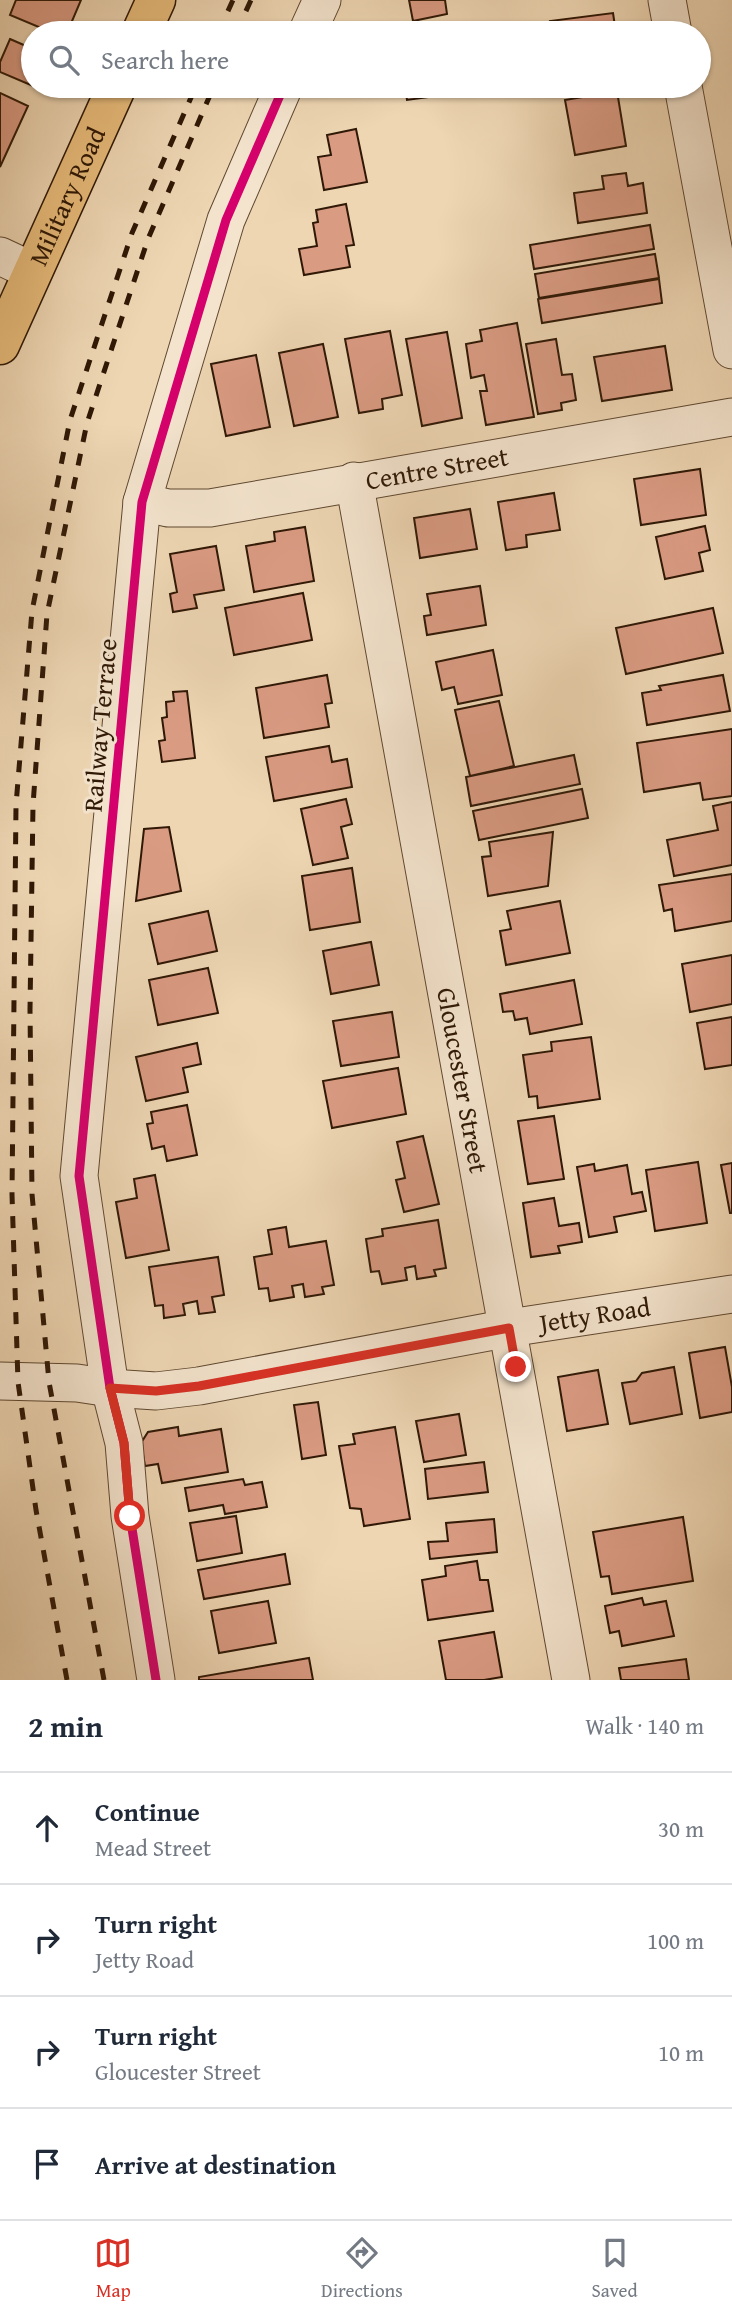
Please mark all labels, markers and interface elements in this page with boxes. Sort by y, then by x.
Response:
search box [21,21,711,98]
text: Search here [101,40,229,79]
icon: search [45,41,83,79]
street label: Military Road [18,120,115,272]
street label: Centre Street [362,436,511,500]
street label: Railway Terrace [73,637,127,813]
street label: Gloucester Street [427,984,499,1176]
street label: Jetty Road [534,1287,653,1343]
route end [500,1351,531,1382]
route start [114,1500,145,1531]
text: 2 min [28,1704,103,1748]
text: Walk · 140 m [585,1709,704,1742]
text: Continue [95,1792,200,1831]
icon: ahead [28,1809,66,1847]
text: 30 m [658,1812,704,1845]
text: Mead Street [95,1831,211,1864]
text: Turn right [95,1904,217,1943]
icon: right [28,1921,66,1959]
text: 100 m [647,1924,704,1957]
text: Jetty Road [95,1943,194,1976]
text: Turn right [95,2016,217,2055]
icon: right [28,2033,66,2071]
text: 10 m [658,2036,704,2069]
text: Gloucester Street [95,2055,261,2088]
icon: arrive [28,2145,66,2183]
text: Arrive at destination [95,2145,336,2184]
tab: Map [94,2234,132,2304]
tab: Directions [321,2234,403,2304]
tab: Saved [592,2234,638,2304]

